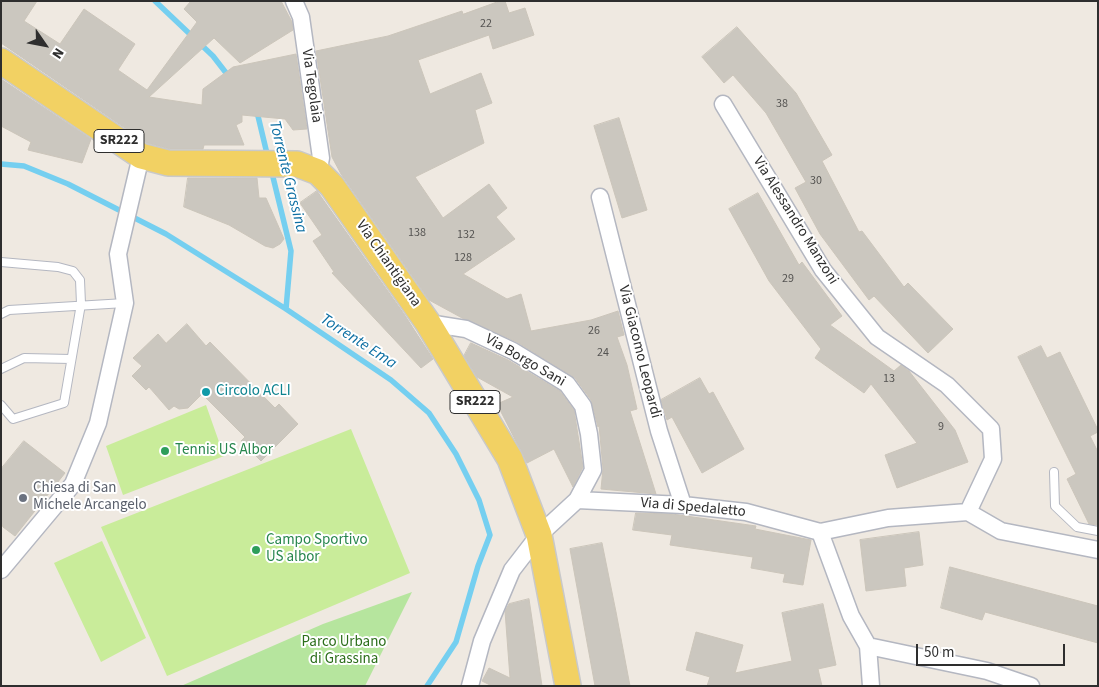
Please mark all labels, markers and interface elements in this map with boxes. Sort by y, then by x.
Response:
house number: 22 [480,17,492,31]
north arrow [20,20,70,70]
text: N [47,44,69,63]
street label: Via Tegolaia [297,48,325,124]
house number: 38 [776,97,788,111]
water label: Torrente Grassina [264,119,310,235]
road number: SR222 [94,130,144,152]
street label: Via Alessandro Manzoni [748,154,842,288]
house number: 30 [810,174,822,188]
street label: Via Chiantigiana [352,217,424,311]
house number: 138 [408,226,426,240]
house number: 132 [457,228,475,242]
house number: 128 [454,251,472,265]
house number: 29 [782,272,794,286]
street label: Via Giacomo Leopardi [614,284,664,420]
water label: Torrente Ema [316,310,400,374]
house number: 26 [588,324,600,338]
street label: Via Borgo Sani [482,331,568,391]
house number: 24 [597,346,609,360]
house number: 13 [883,372,895,386]
place label: Circolo ACLI [216,383,291,401]
marker: Circolo ACLI [200,386,212,398]
road number: SR222 [450,391,500,414]
house number: 9 [938,420,944,434]
place label: Tennis US Albor [175,442,273,460]
marker: Tennis US Albor [159,445,171,457]
place label: Chiesa di San Michele Arcangelo [33,480,147,515]
marker: Chiesa di San Michele Arcangelo [17,492,29,504]
street label: Via di Spedaletto [640,494,746,522]
place label: Campo Sportivo US albor [266,532,368,567]
marker: Campo Sportivo US albor [250,544,262,556]
park label: Parco Urbano di Grassina [302,634,386,669]
scale bar [919,634,1068,666]
text: 50 m [924,642,954,663]

